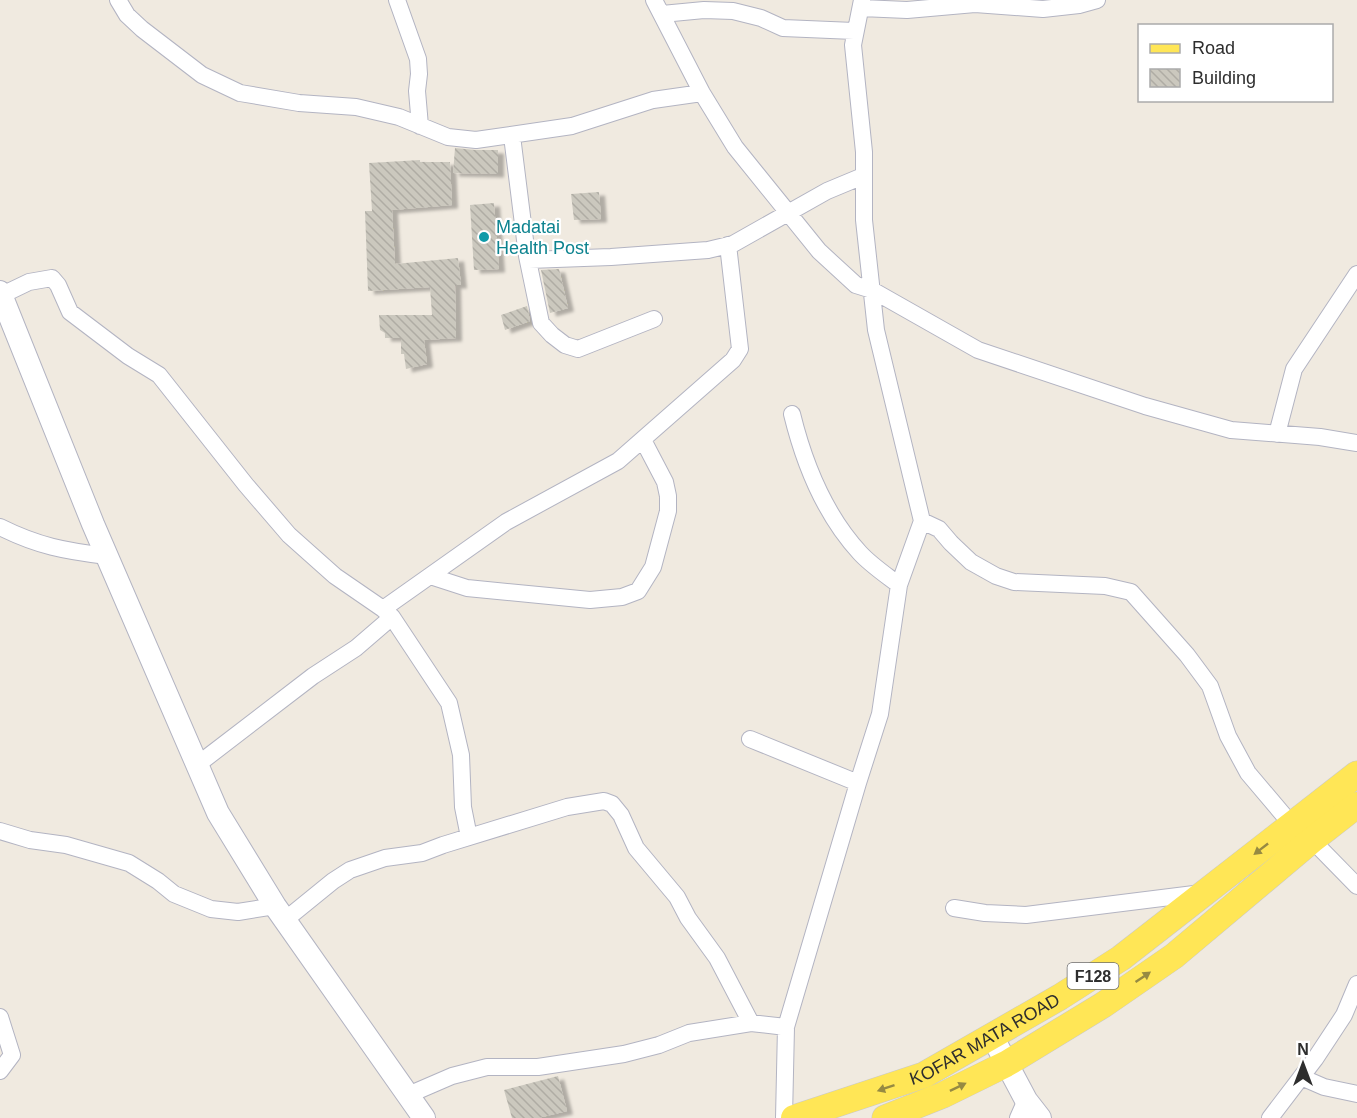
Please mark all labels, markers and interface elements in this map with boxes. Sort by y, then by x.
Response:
legend [1138,24,1333,102]
text: Road [1192,38,1235,58]
text: Building [1192,68,1256,88]
place label: Madatai Health Post [496,217,589,258]
marker: Madatai Health Post [477,230,491,244]
one-way arrow [1254,842,1269,854]
road number: F128 [1068,963,1118,989]
one-way arrow [1135,971,1151,983]
street label: KOFAR MATA ROAD [907,989,1063,1089]
north arrow [1273,1034,1333,1094]
text: N [1297,1041,1309,1058]
one-way arrow [949,1083,967,1093]
one-way arrow [877,1084,895,1094]

